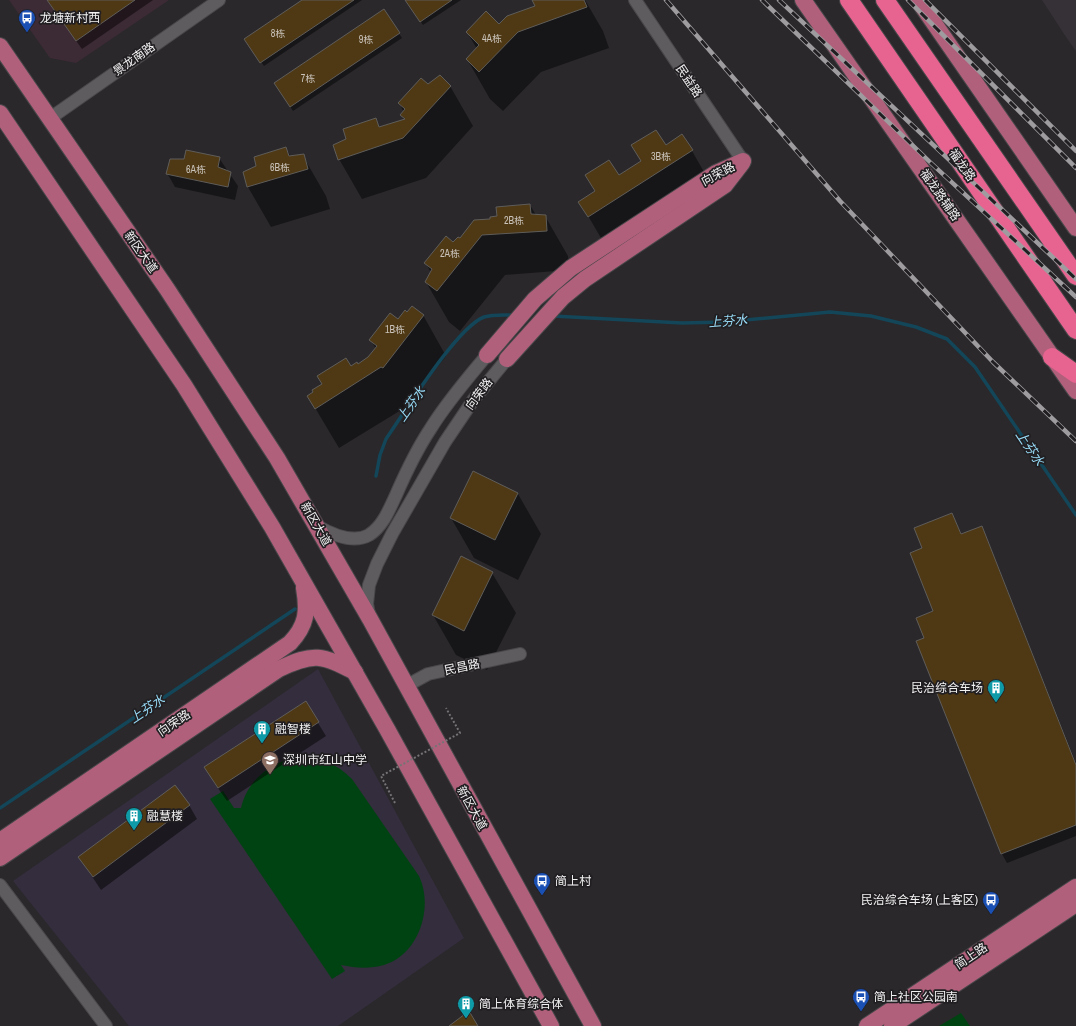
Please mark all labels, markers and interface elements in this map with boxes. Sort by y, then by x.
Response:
bus stop icon: 龙塘新村西 [17,8,37,33]
place label: 龙塘新村西 [40,10,100,26]
house number: 8栋 [271,27,285,40]
house number: 4A栋 [482,32,502,45]
house number: 9栋 [359,33,373,46]
street label: 景龙南路 [110,39,158,79]
street label: 民益路 [672,62,706,100]
house number: 7栋 [301,72,315,85]
street label: 福龙路 [945,146,979,184]
house number: 3B栋 [651,150,671,163]
street label: 向荣路 [698,158,738,190]
house number: 6B栋 [270,161,290,174]
house number: 6A栋 [186,163,206,176]
street label: 福龙路辅路 [916,166,964,224]
house number: 2B栋 [504,214,524,227]
street label: 新区大道 [121,228,161,276]
house number: 2A栋 [440,247,460,260]
water label: 上芬水 [708,311,749,331]
house number: 1B栋 [385,323,405,336]
street label: 向荣路 [462,375,496,413]
water label: 上芬水 [393,382,430,425]
water label: 上芬水 [1012,427,1049,470]
street label: 新区大道 [297,499,335,549]
street label: 民昌路 [443,655,481,679]
building icon: 民治综合车场 [986,678,1006,703]
place label: 民治综合车场 [911,680,983,696]
water label: 上芬水 [126,690,169,727]
street label: 向荣路 [155,706,193,740]
building icon: 融智楼 [252,719,272,744]
place label: 融智楼 [275,721,311,737]
school or university icon: 深圳市红山中学 [260,750,280,775]
place label: 深圳市红山中学 [283,752,367,768]
street label: 新区大道 [453,783,491,833]
building icon: 融慧楼 [124,806,144,831]
place label: 融慧楼 [147,808,183,824]
bus stop icon: 简上村 [532,871,552,896]
place label: 简上村 [555,873,592,889]
bus stop icon: 民治综合车场 (上客区) [981,890,1001,915]
place label: 民治综合车场 (上客区) [861,892,978,908]
street label: 简上路 [952,939,990,973]
bus stop icon: 简上社区公园南 [851,987,871,1012]
place label: 简上社区公园南 [874,989,958,1005]
building icon: 简上体育综合体 [456,994,476,1019]
place label: 简上体育综合体 [479,996,563,1012]

